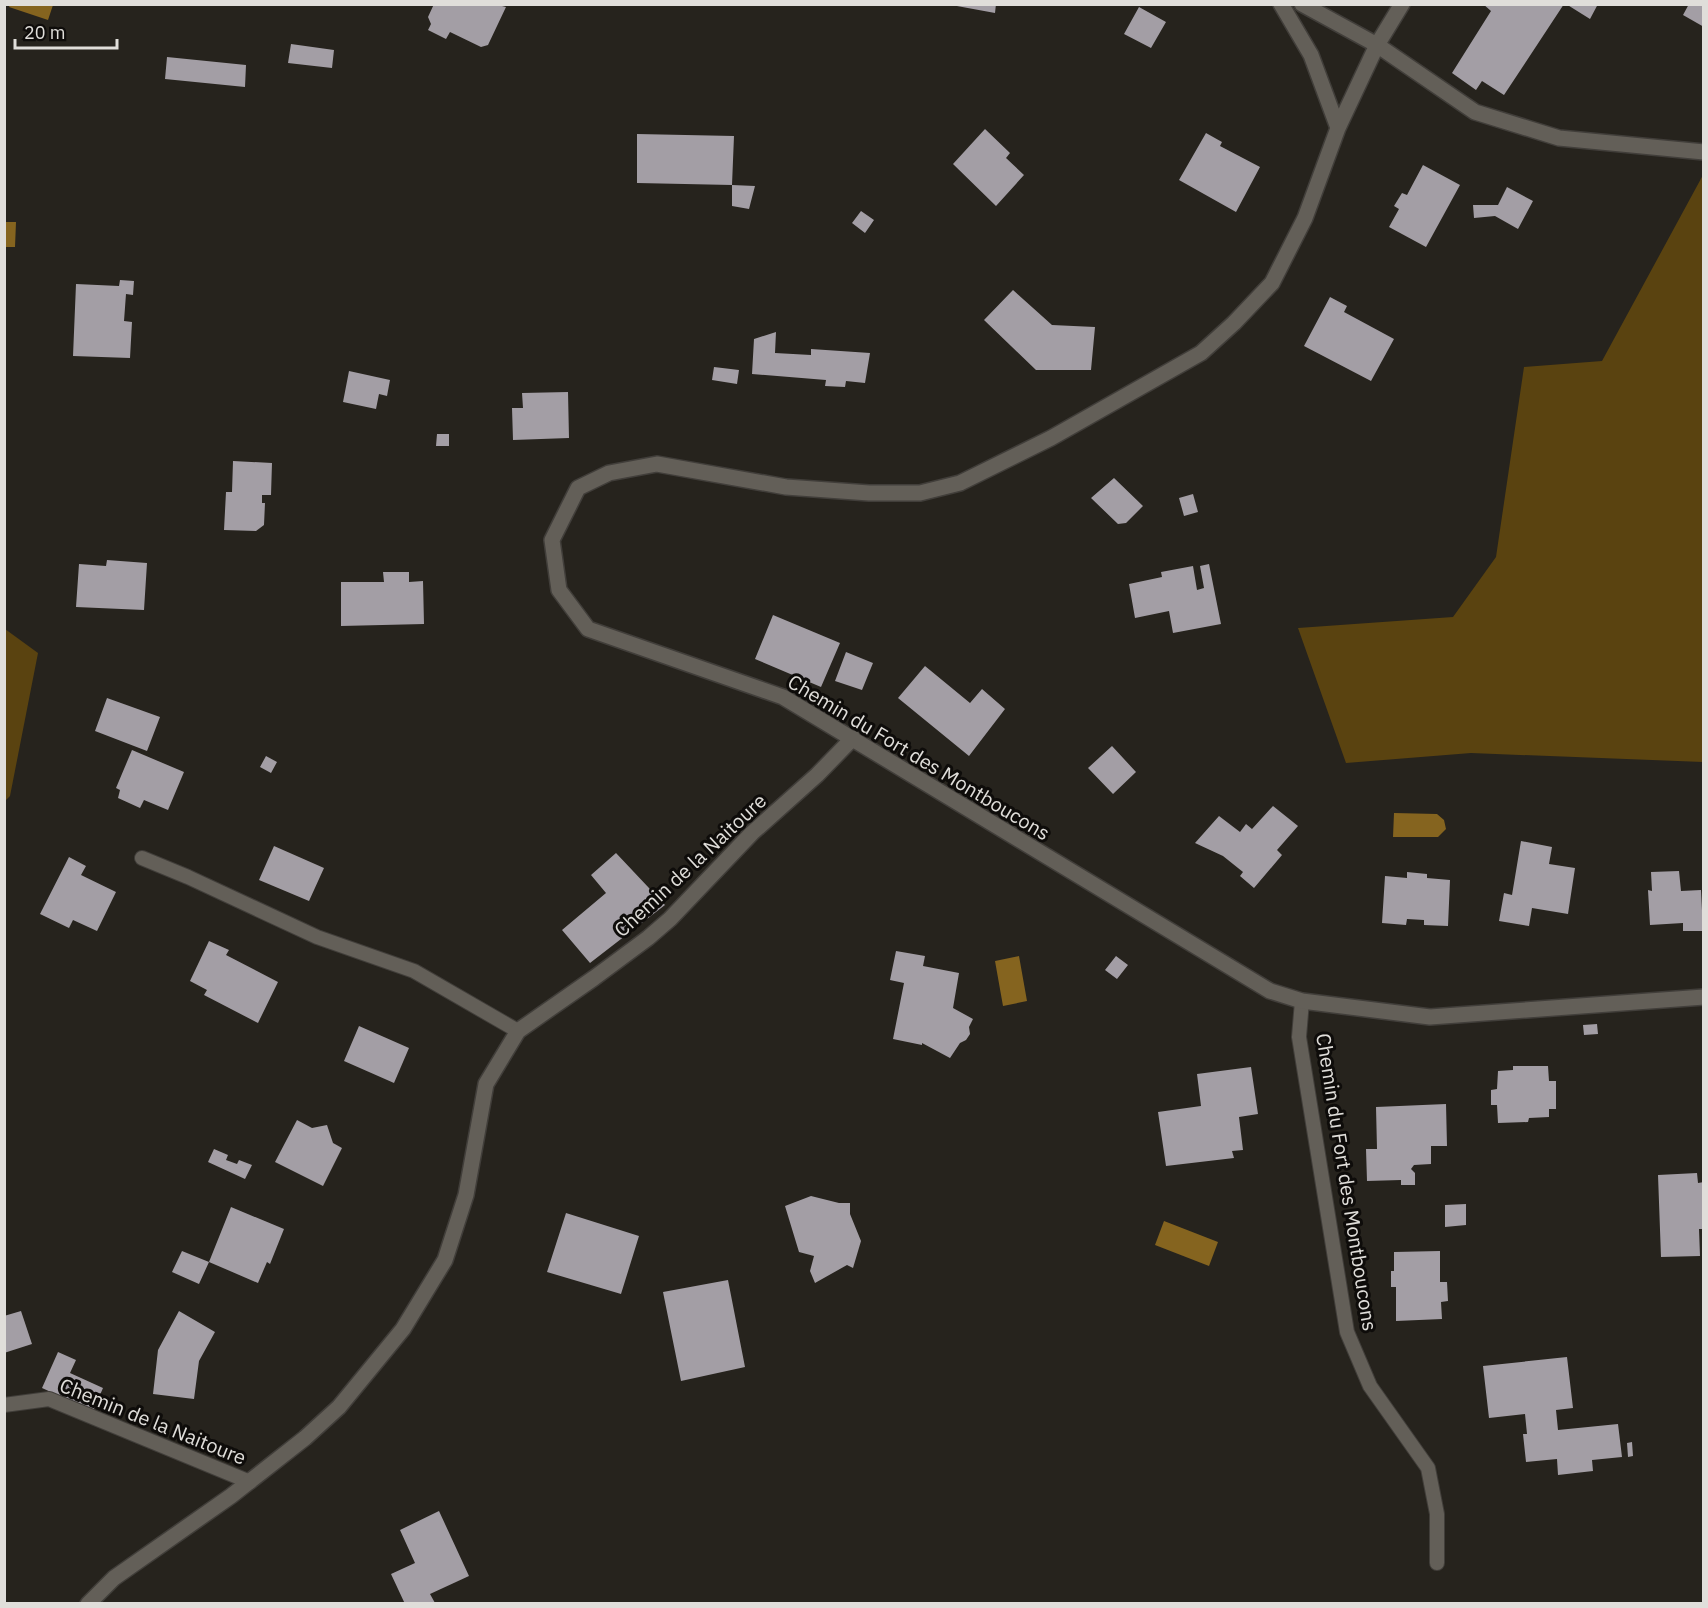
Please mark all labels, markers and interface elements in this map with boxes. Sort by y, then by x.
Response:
scale bar [15,12,117,50]
text: 20 m [24,21,66,44]
street label: Chemin du Fort des Montboucons [783,668,1055,846]
street label: Chemin de la Naitoure [608,787,772,943]
street label: Chemin du Fort des Montboucons [1310,1031,1384,1333]
street label: Chemin de la Naitoure [56,1371,250,1471]

